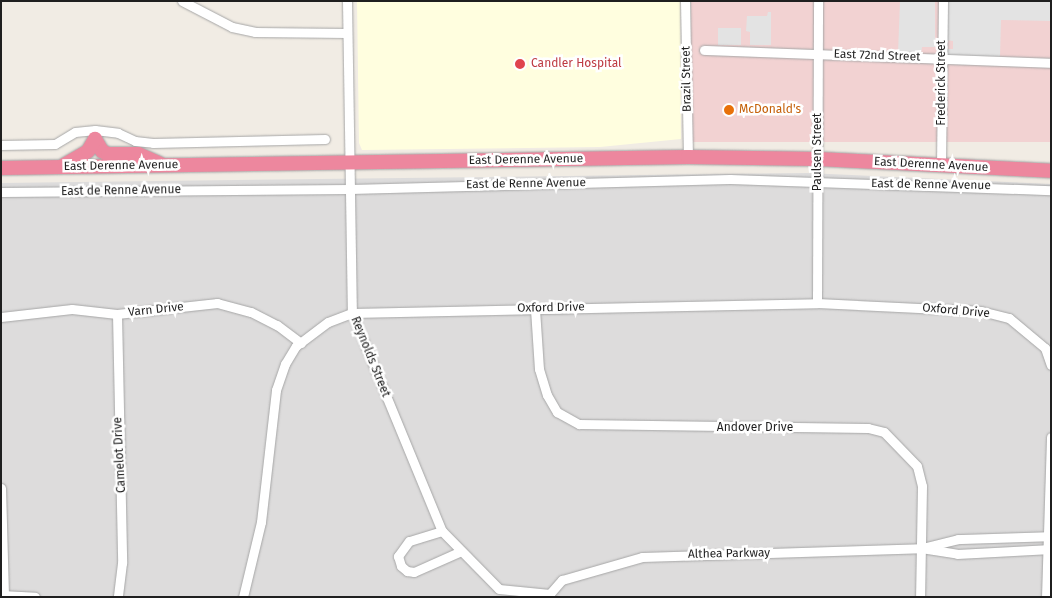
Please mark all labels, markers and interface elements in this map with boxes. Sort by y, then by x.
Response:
street label: Frederick Street [935,40,949,126]
street label: Brazil Street [679,46,695,112]
street label: East 72nd Street [833,47,921,65]
marker: Candler Hospital [513,57,527,71]
place label: Candler Hospital [531,57,622,71]
place label: McDonald's [739,103,801,117]
marker: McDonald's [723,104,735,116]
street label: Paulsen Street [811,113,825,191]
street label: East Derenne Avenue [469,152,583,168]
street label: East Derenne Avenue [873,155,989,175]
street label: East Derenne Avenue [64,158,178,174]
street label: East de Renne Avenue [466,176,586,192]
street label: East de Renne Avenue [871,177,991,193]
street label: East de Renne Avenue [61,183,181,199]
street label: Varn Drive [128,300,184,320]
street label: Oxford Drive [517,300,585,316]
street label: Oxford Drive [922,301,990,321]
street label: Reynolds Street [347,315,393,399]
street label: Camelot Drive [111,417,129,493]
street label: Andover Drive [717,421,793,435]
street label: Althea Parkway [688,546,770,562]

